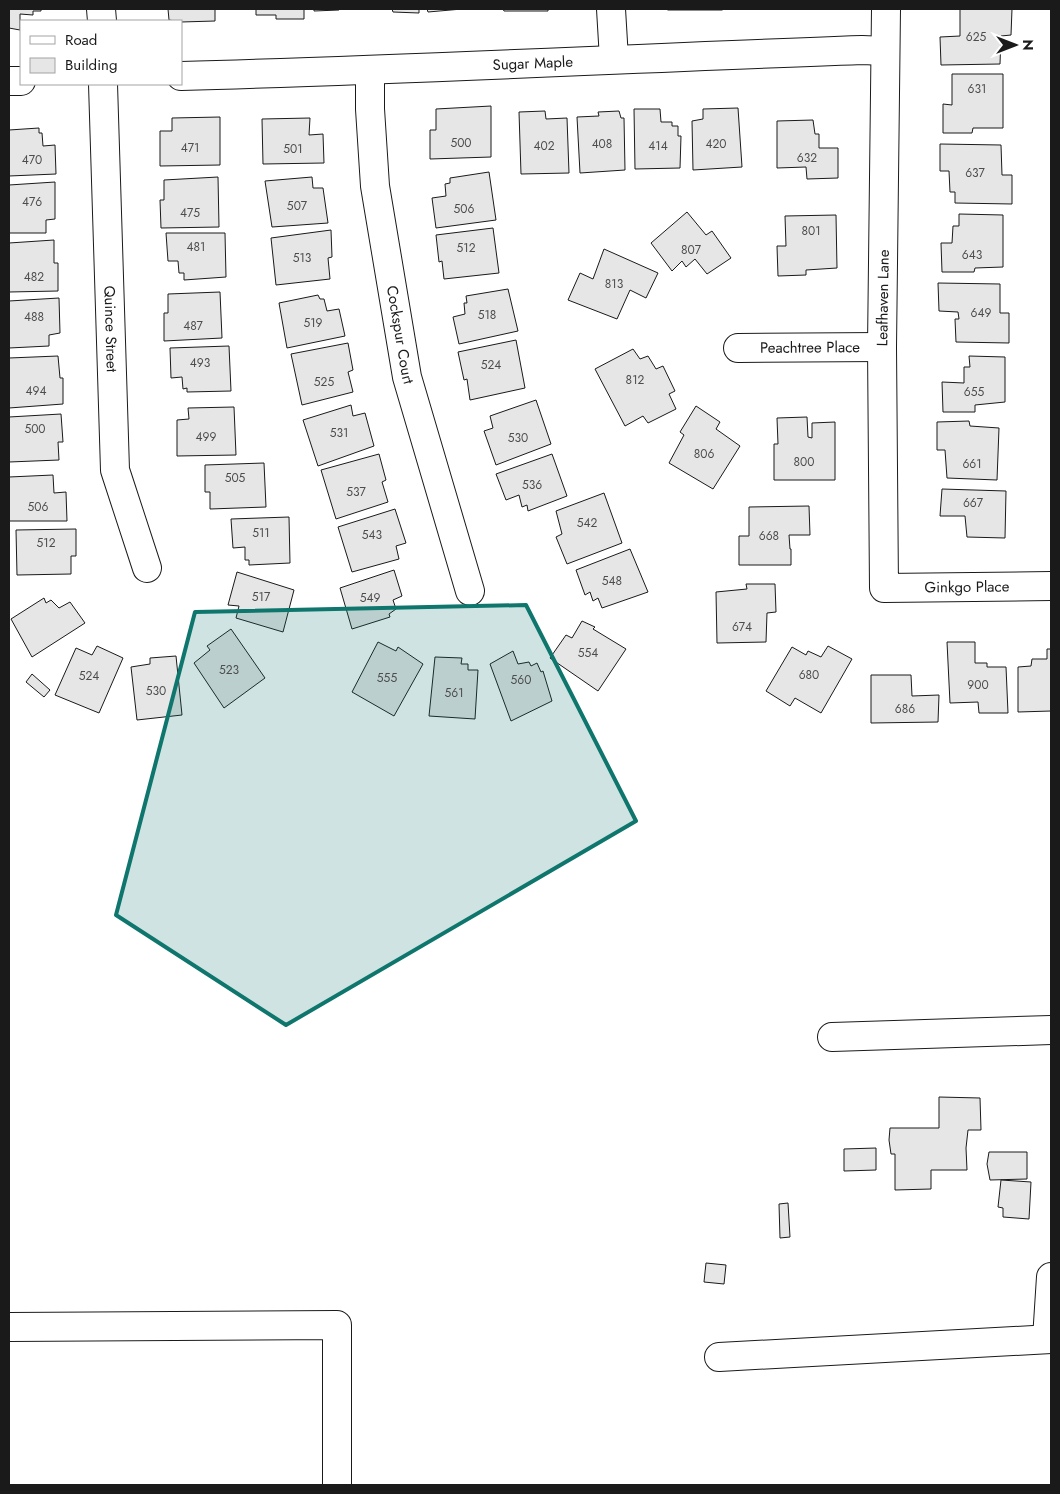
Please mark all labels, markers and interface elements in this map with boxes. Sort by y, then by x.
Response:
legend [20,20,182,85]
north arrow [990,20,1040,70]
house number: 625 [966,28,986,46]
text: Road [65,29,97,51]
text: N [1018,39,1038,51]
street label: Sugar Maple [492,51,574,76]
text: Building [65,54,117,76]
house number: 631 [968,80,986,98]
house number: 500 [450,134,472,152]
house number: 408 [592,135,612,153]
house number: 420 [705,135,727,153]
house number: 402 [533,137,555,155]
house number: 414 [648,137,668,155]
house number: 471 [181,139,199,157]
house number: 501 [283,140,303,158]
house number: 632 [797,149,817,167]
house number: 470 [22,151,42,169]
house number: 637 [965,164,985,182]
house number: 476 [22,193,42,211]
house number: 507 [287,197,308,215]
house number: 506 [454,200,475,218]
house number: 475 [180,204,200,222]
house number: 801 [801,222,821,240]
house number: 481 [187,238,205,256]
house number: 512 [457,239,476,257]
house number: 807 [681,241,702,259]
house number: 643 [962,246,983,264]
house number: 513 [293,249,312,267]
street label: Leafhaven Lane [871,249,895,347]
house number: 482 [24,268,44,286]
house number: 813 [605,275,624,293]
street label: Cockspur Court [381,284,420,387]
street label: Quince Street [98,285,123,373]
house number: 649 [971,304,991,322]
house number: 518 [478,306,496,324]
house number: 488 [24,308,44,326]
house number: 519 [303,314,323,332]
house number: 487 [183,317,204,335]
street label: Peachtree Place [760,336,860,359]
house number: 493 [190,354,211,372]
house number: 524 [481,356,501,374]
house number: 812 [626,371,645,389]
house number: 525 [314,373,334,391]
house number: 494 [26,382,46,400]
house number: 655 [964,383,984,401]
house number: 500 [24,420,46,438]
house number: 531 [330,424,348,442]
house number: 499 [196,428,216,446]
house number: 530 [508,429,528,447]
house number: 806 [694,445,714,463]
house number: 800 [794,453,814,471]
house number: 661 [962,455,982,473]
house number: 505 [225,469,246,487]
house number: 536 [522,476,542,494]
house number: 537 [346,483,366,501]
house number: 667 [963,494,984,512]
house number: 506 [28,498,49,516]
house number: 542 [577,514,597,532]
house number: 511 [252,524,270,542]
house number: 543 [362,526,383,544]
house number: 668 [759,527,779,545]
house number: 512 [37,534,56,552]
house number: 548 [602,572,622,590]
street label: Ginkgo Place [924,575,1010,599]
house number: 517 [252,588,271,606]
house number: 549 [360,589,380,607]
house number: 674 [732,618,752,636]
house number: 554 [578,644,598,662]
house number: 523 [219,661,240,679]
house number: 680 [799,666,819,684]
house number: 524 [79,667,99,685]
house number: 555 [377,669,397,687]
house number: 560 [511,671,531,689]
house number: 900 [967,676,989,694]
house number: 530 [146,682,166,700]
house number: 561 [444,684,464,702]
house number: 686 [895,700,915,718]

